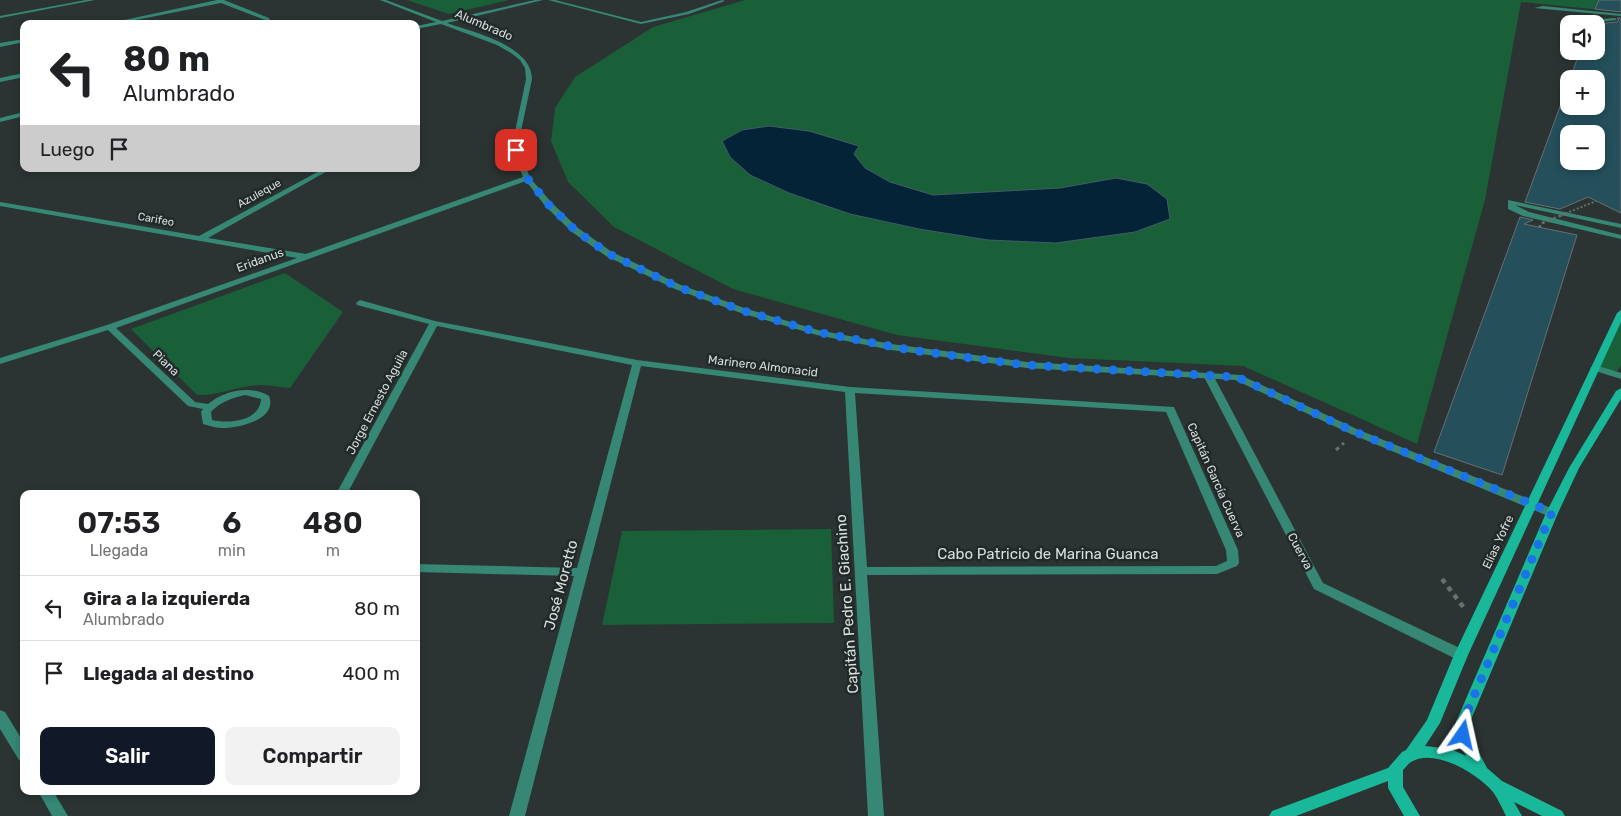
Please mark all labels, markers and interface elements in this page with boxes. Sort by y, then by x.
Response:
street label: Alumbrado [453,7,515,43]
map controls [1560,15,1605,170]
button: sound [1560,15,1605,60]
text: 80 m [123,38,210,80]
icon: left [40,40,105,105]
button: + [1560,70,1605,115]
text: Alumbrado [123,80,235,107]
button: − [1560,125,1605,170]
pin [495,129,537,171]
icon: arrive [105,135,133,163]
icon: arrive [502,136,530,164]
text: Luego [40,138,95,161]
street label: Azuleque [235,176,283,211]
street label: Carifeo [137,210,175,229]
street label: Eridanus [235,245,285,275]
street label: Piana [150,347,182,379]
street label: Jorge Ernesto Aguila [343,347,411,457]
street label: Marinero Almonacid [707,352,819,380]
street label: Capitán García Cuerva [1184,420,1248,540]
text: 07:53 [77,505,161,541]
text: 6 [222,505,241,541]
text: 480 [303,505,363,541]
street label: Elías Yofre [1479,513,1517,571]
street label: Capitán Pedro E. Giachino [832,514,862,694]
street label: Cuerva [1285,530,1315,572]
street label: José Moretto [540,538,582,632]
text: Llegada [90,541,148,560]
text: min [218,541,246,560]
text: m [326,541,340,560]
street label: Cabo Patricio de Marina Guanca [937,545,1159,563]
text: Gira a la izquierda [83,587,250,610]
icon: left [40,594,68,622]
text: 80 m [354,597,400,620]
text: Alumbrado [83,610,164,629]
icon: arrive [40,659,68,687]
text: Llegada al destino [83,662,254,685]
text: 400 m [343,662,400,685]
position arrow [1436,708,1488,760]
button: Salir [40,727,215,785]
button: Compartir [225,727,400,785]

